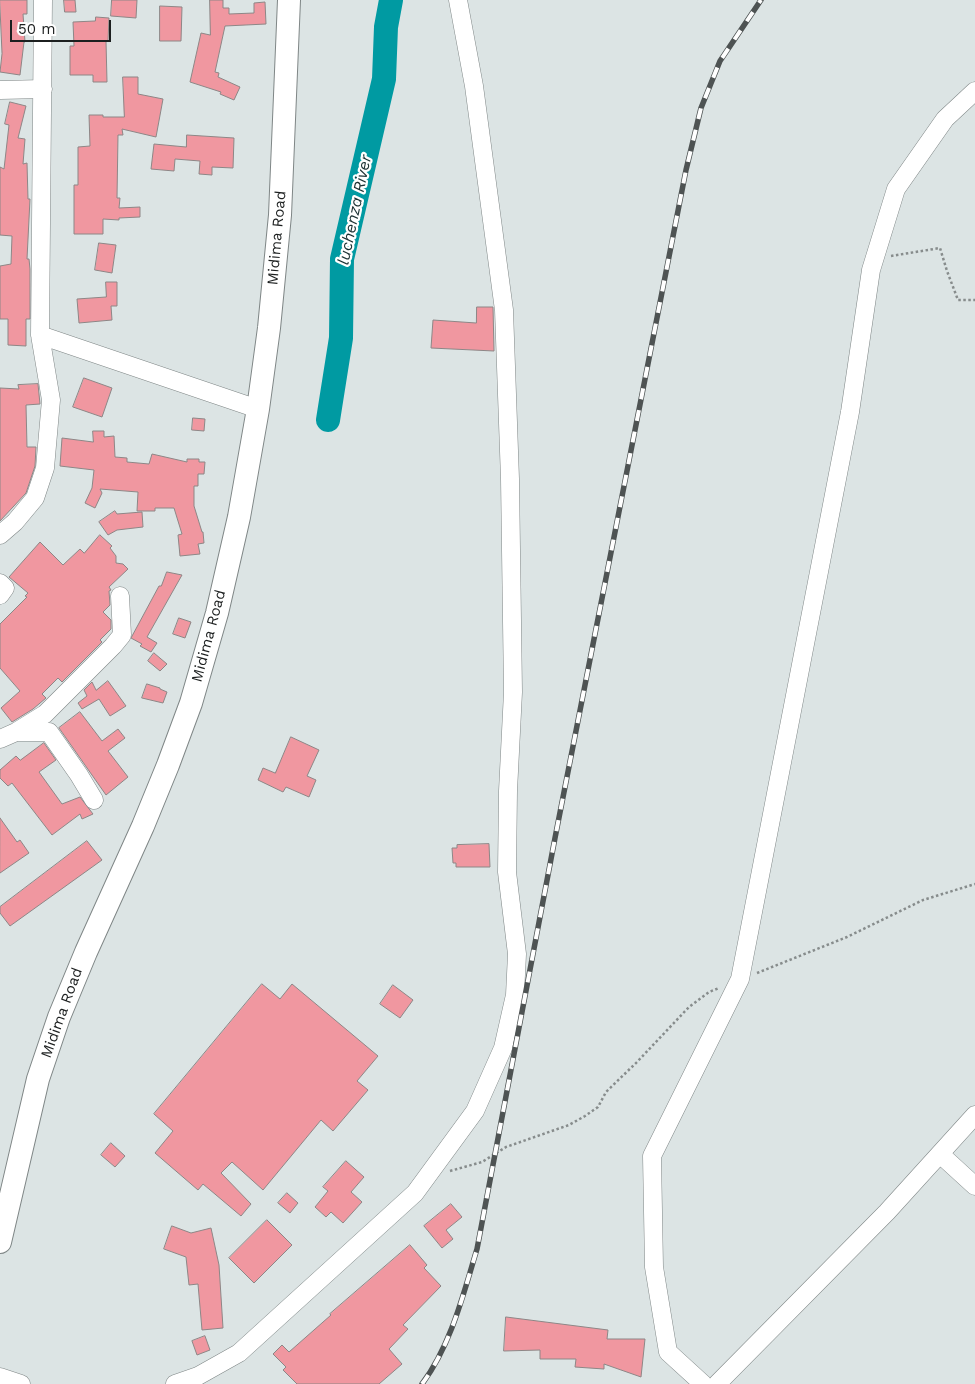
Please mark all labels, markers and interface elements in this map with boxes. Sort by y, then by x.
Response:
scale bar [12,10,114,42]
text: 50 m [18,20,55,38]
water label: luchenza River [334,153,376,267]
street label: Midima Road [264,190,290,286]
street label: Midima Road [188,588,230,684]
street label: Midima Road [37,965,87,1061]

